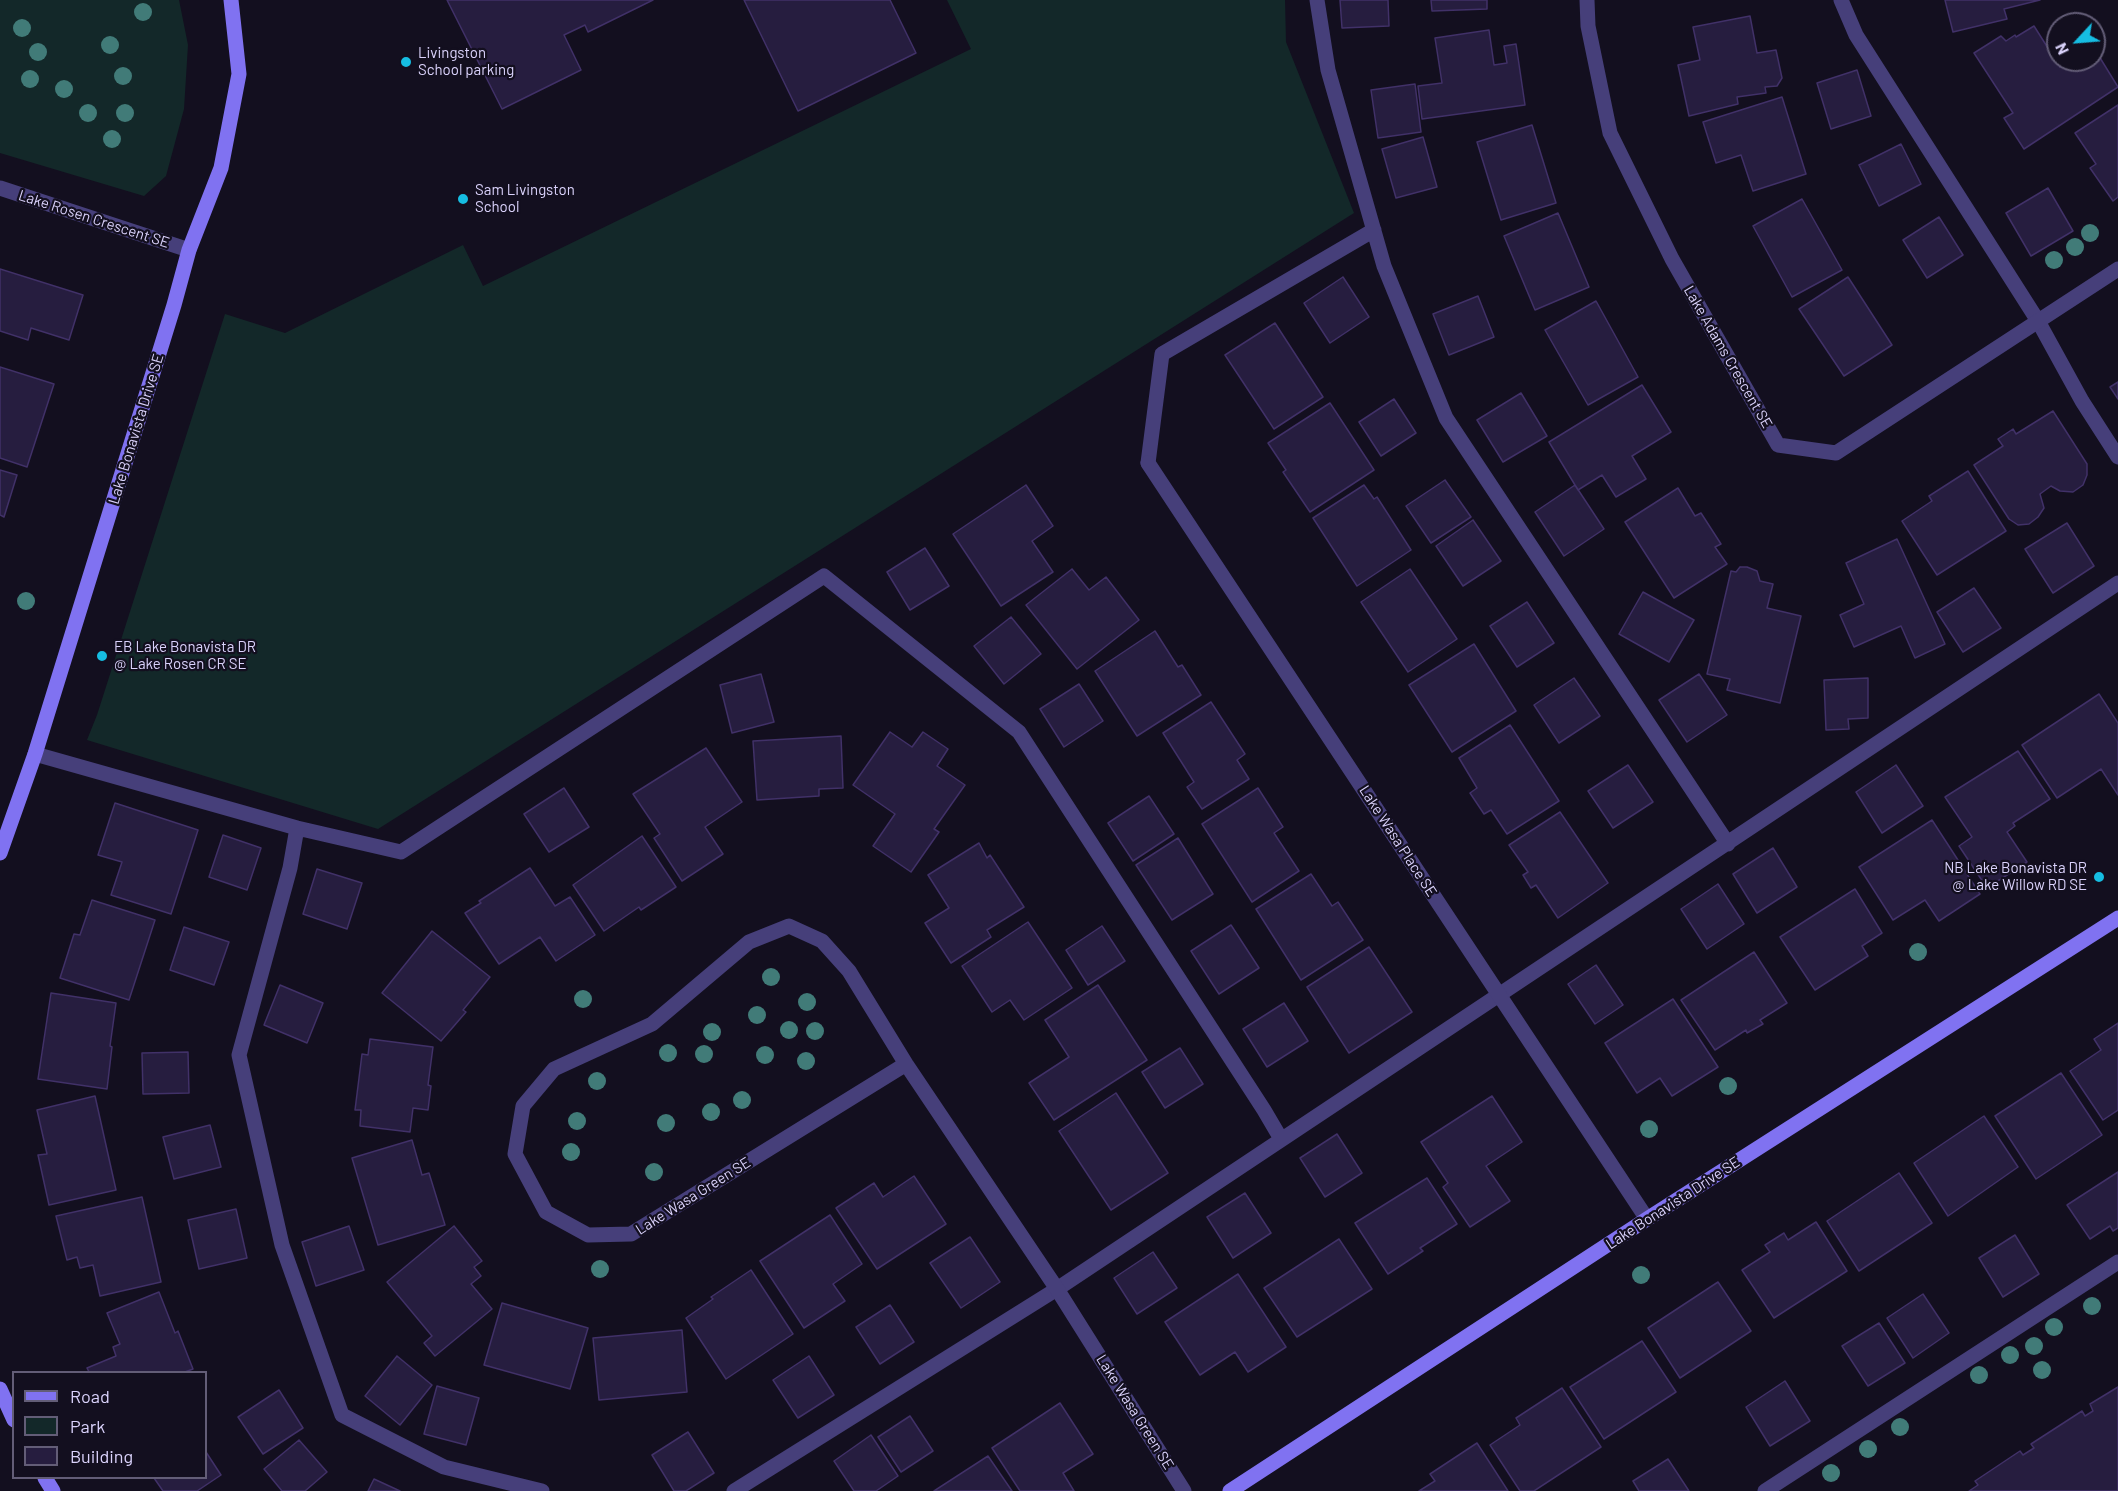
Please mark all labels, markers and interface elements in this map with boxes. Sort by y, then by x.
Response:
north arrow [2046,12,2106,72]
text: N [2050,40,2072,58]
place label: Livingston School parking [418,44,514,79]
marker: Livingston School parking [399,55,413,69]
place label: Sam Livingston School [475,181,575,216]
street label: Lake Rosen Crescent SE [16,186,172,252]
marker: Sam Livingston School [456,192,470,206]
street label: Lake Adams Crescent SE [1680,283,1776,431]
street label: Lake Bonavista Drive SE [105,352,167,506]
place label: EB Lake Bonavista DR @ Lake Rosen CR SE [114,638,256,673]
marker: EB Lake Bonavista DR @ Lake Rosen CR SE [95,649,109,663]
street label: Lake Wasa Place SE [1355,782,1441,900]
place label: NB Lake Bonavista DR @ Lake Willow RD SE [1944,859,2087,894]
marker: NB Lake Bonavista DR @ Lake Willow RD SE [2092,870,2106,884]
street label: Lake Wasa Green SE [632,1153,754,1239]
street label: Lake Bonavista Drive SE [1603,1153,1743,1253]
street label: Lake Wasa Green SE [1092,1351,1178,1473]
legend [12,1371,207,1479]
text: Road [70,1385,110,1407]
text: Park [70,1415,105,1437]
text: Building [70,1445,133,1467]

